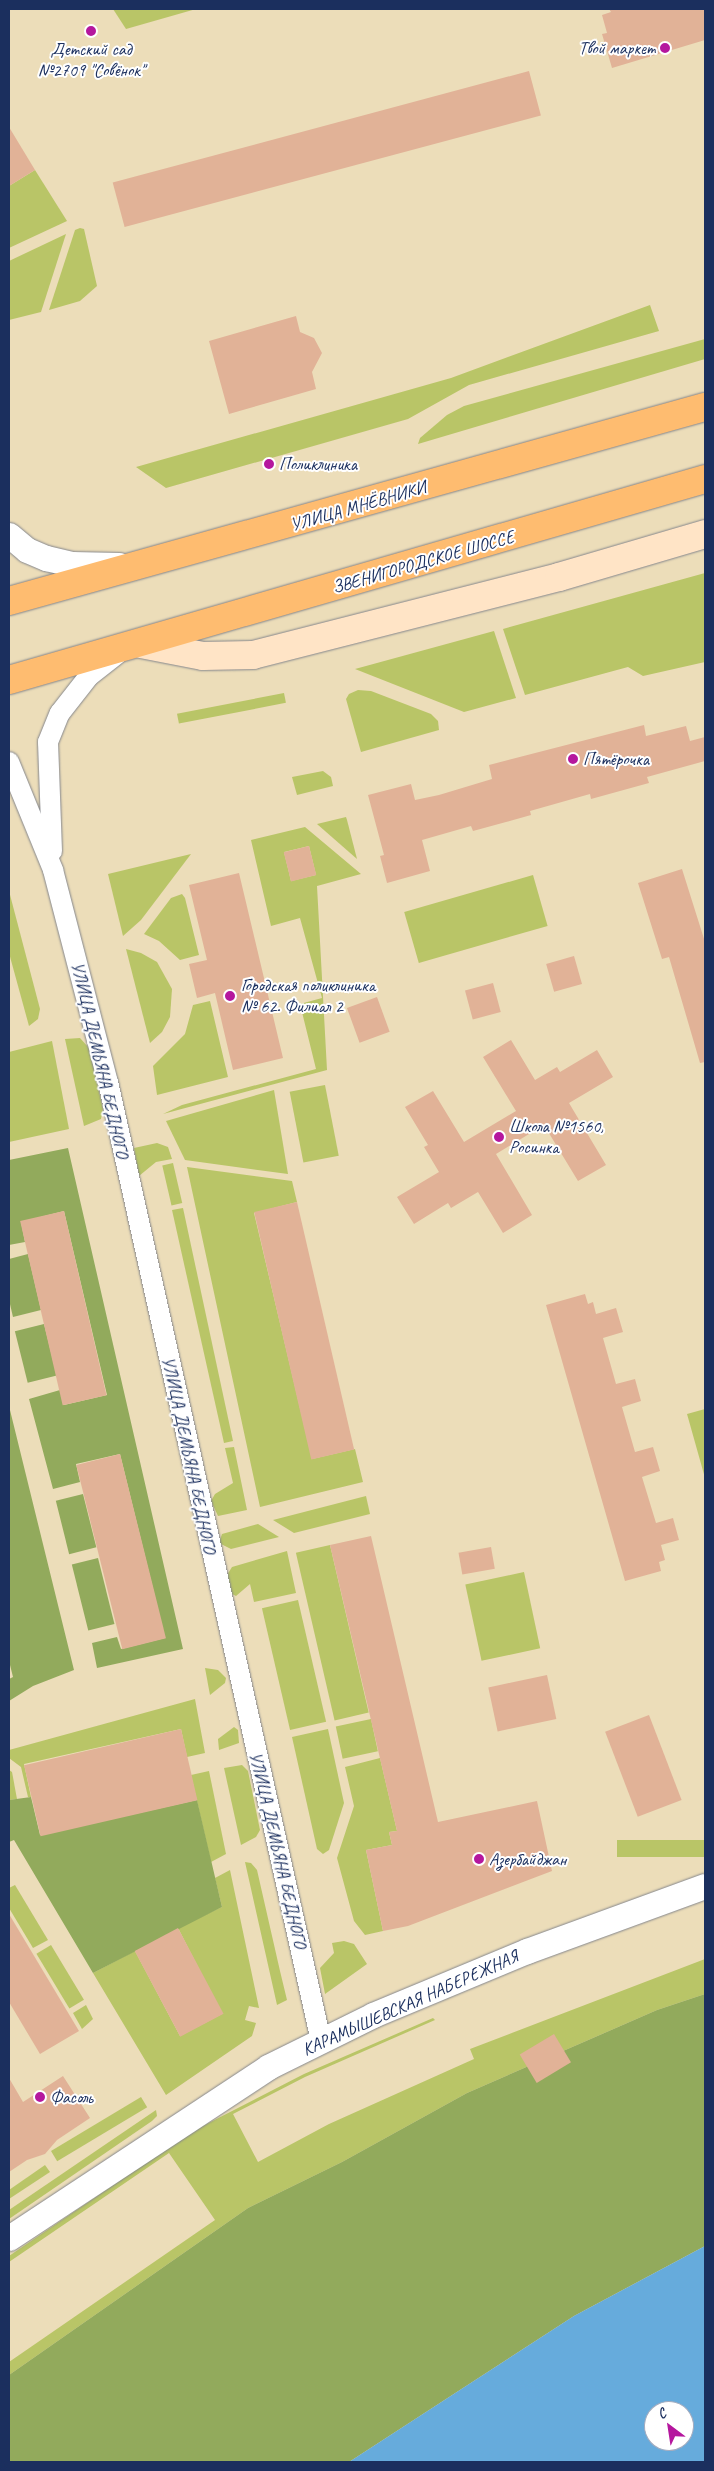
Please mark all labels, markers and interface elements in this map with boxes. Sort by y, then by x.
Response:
marker: Детский сад №2709 "Совёнок" [85,25,97,37]
place label: Твой маркет [579,37,655,59]
place label: Детский сад №2709 "Совёнок" [38,39,144,82]
marker: Твой маркет [659,42,671,54]
place label: Поликлиника [279,453,357,475]
marker: Поликлиника [263,458,275,470]
street label: УЛИЦА МНЁВНИКИ [288,476,428,536]
street label: ЗВЕНИГОРОДСКОЕ ШОССЕ [330,526,516,598]
place label: Пятёрочка [583,748,649,770]
marker: Пятёрочка [567,753,579,765]
street label: УЛИЦА ДЕМЬЯНА БЕДНОГО [67,960,133,1160]
place label: Городская поликлиника № 62. Филиал 2 [241,975,375,1018]
marker: Городская поликлиника № 62. Филиал 2 [223,989,237,1003]
place label: Школа №1560, Росинка [509,1116,604,1158]
marker: Школа №1560, Росинка [493,1131,505,1143]
street label: УЛИЦА ДЕМЬЯНА БЕДНОГО [158,1354,220,1556]
street label: УЛИЦА ДЕМЬЯНА БЕДНОГО [245,1750,311,1950]
place label: Азербайджан [489,1848,566,1870]
marker: Азербайджан [473,1853,485,1865]
street label: КАРАМЫШЕВСКАЯ НАБЕРЕЖНАЯ [299,1946,521,2060]
place label: Фасоль [50,2086,93,2108]
marker: Фасоль [34,2091,46,2103]
north arrow [644,2401,694,2451]
text: С [654,2405,669,2423]

